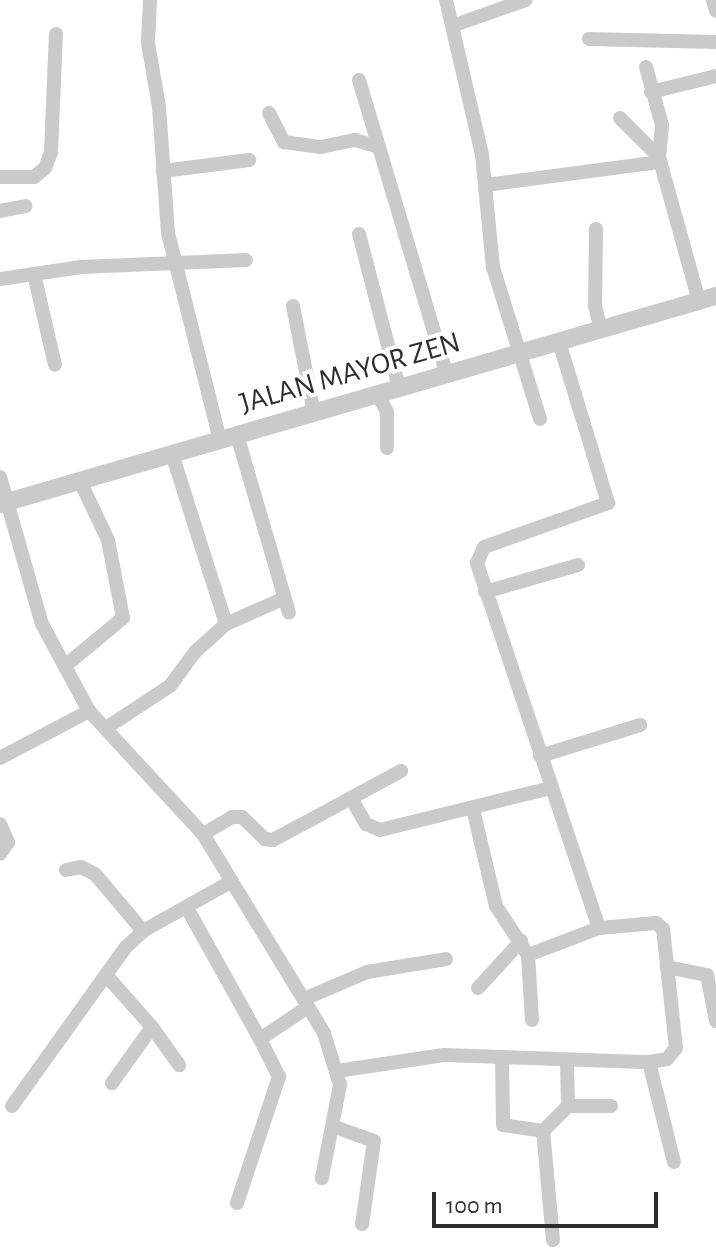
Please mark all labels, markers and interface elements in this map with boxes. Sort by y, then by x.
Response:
street label: JALAN MAYOR ZEN [236,324,464,422]
scale bar [436,1176,662,1226]
text: 100 m [446,1194,503,1218]

